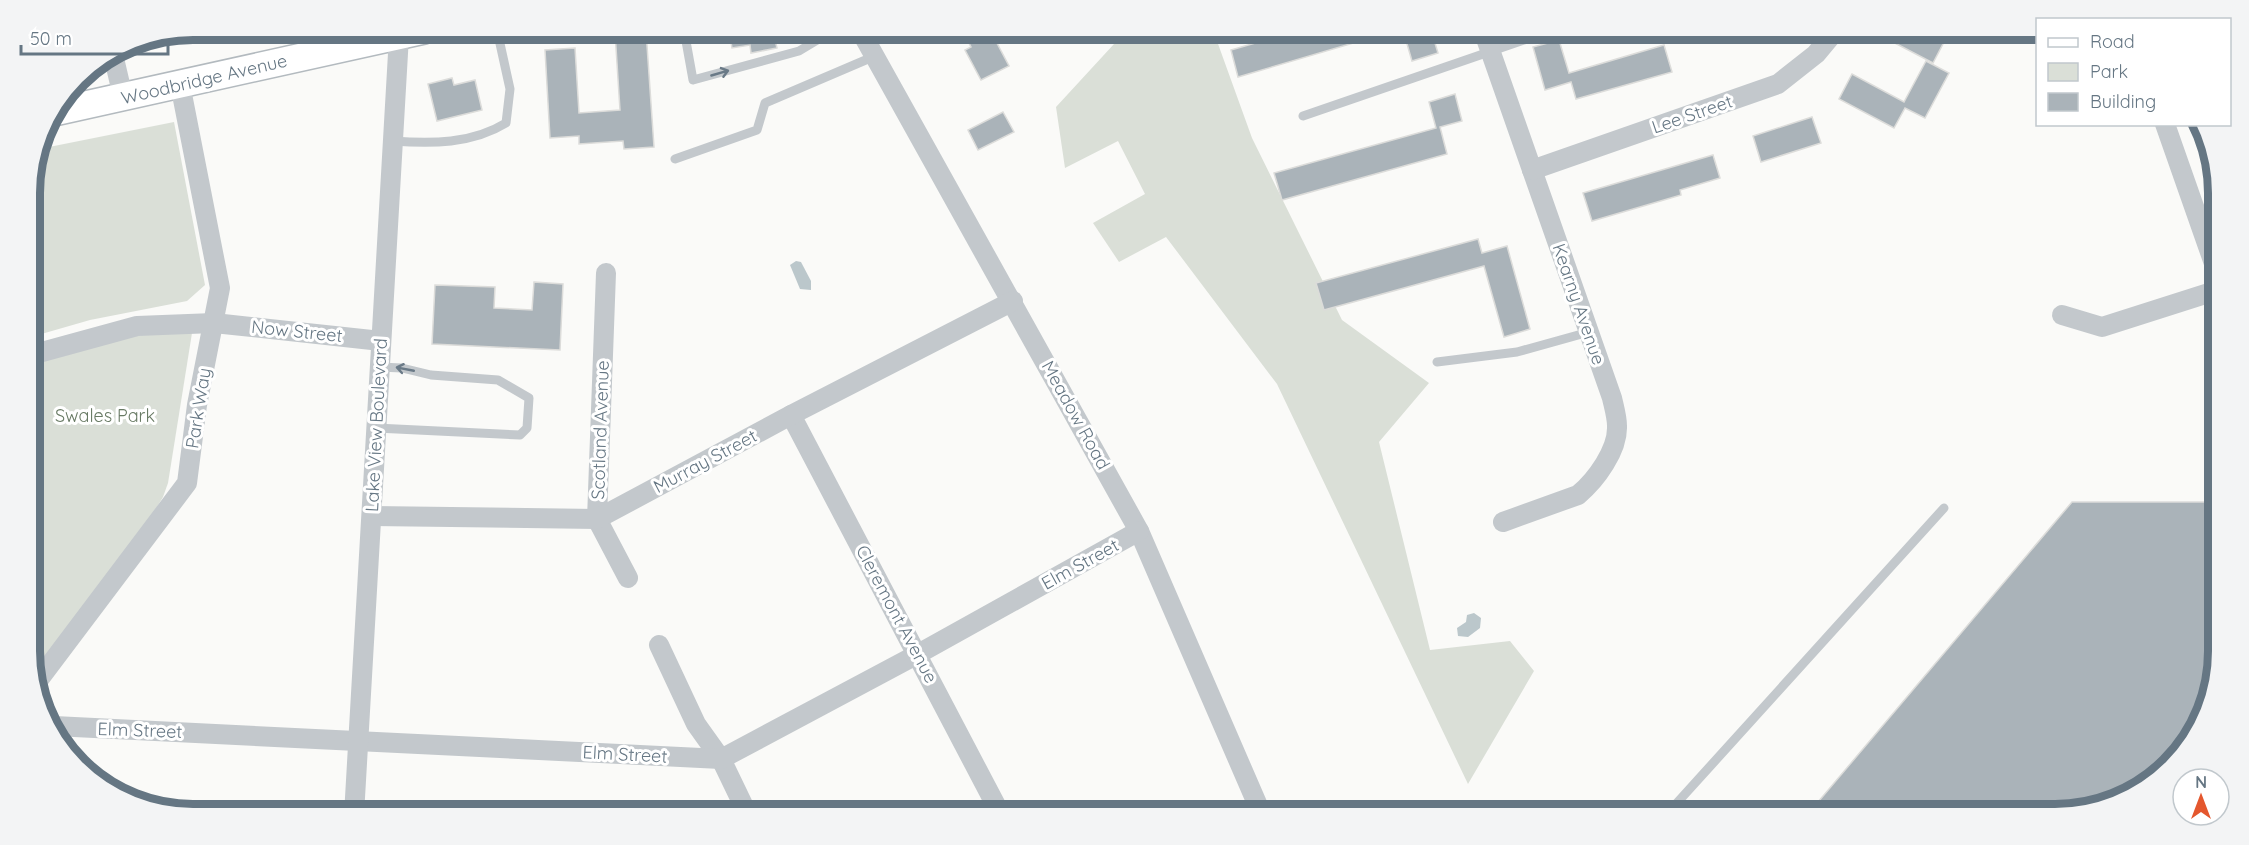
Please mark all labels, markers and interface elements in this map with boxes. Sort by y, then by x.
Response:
scale bar [21,18,168,56]
legend [2036,18,2231,126]
text: 50 m [30,27,72,50]
text: Road [2090,30,2135,53]
street label: Woodbridge Avenue [119,49,289,109]
text: Park [2090,60,2128,83]
one-way arrow [710,67,729,78]
street label: Lee Street [1649,89,1735,139]
text: Building [2090,90,2156,113]
street label: Kearny Avenue [1547,240,1611,368]
street label: Now Street [250,315,344,347]
street label: Lake View Boulevard [360,338,392,512]
street label: Meadow Road [1037,357,1115,473]
street label: Scotland Avenue [586,360,614,500]
one-way arrow [396,363,416,374]
street label: Park Way [180,366,216,450]
park label: Swales Park [55,404,155,427]
street label: Murray Street [649,424,761,498]
street label: Elm Street [1037,533,1123,595]
street label: Cleremont Avenue [851,541,943,687]
street label: Elm Street [97,717,183,743]
street label: Elm Street [582,740,668,768]
north arrow [2171,767,2231,827]
text: N [2195,772,2207,792]

